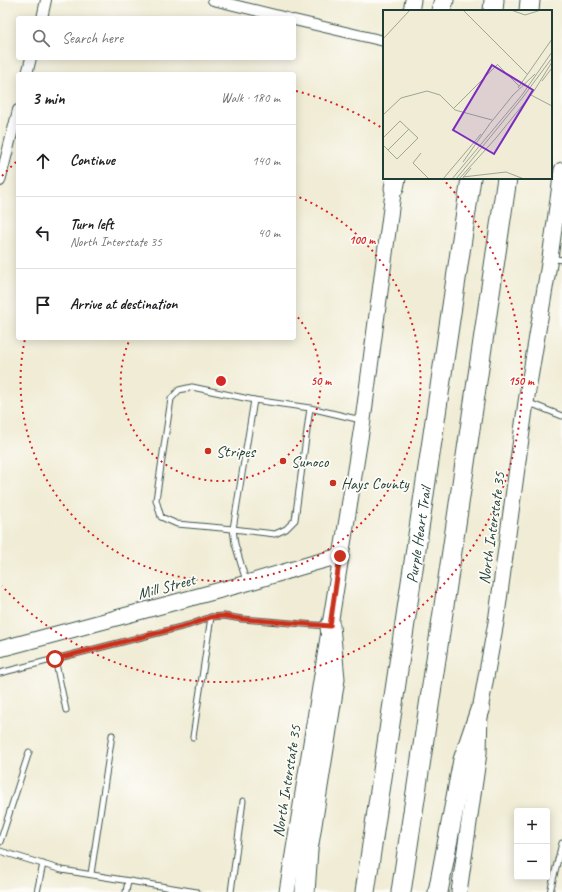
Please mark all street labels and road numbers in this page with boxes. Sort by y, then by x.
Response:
street label: North Interstate 35 [474,470,510,586]
street label: Purple Heart Trail [402,482,436,584]
street label: Mill Street [135,569,199,604]
street label: North Interstate 35 [268,723,306,839]

